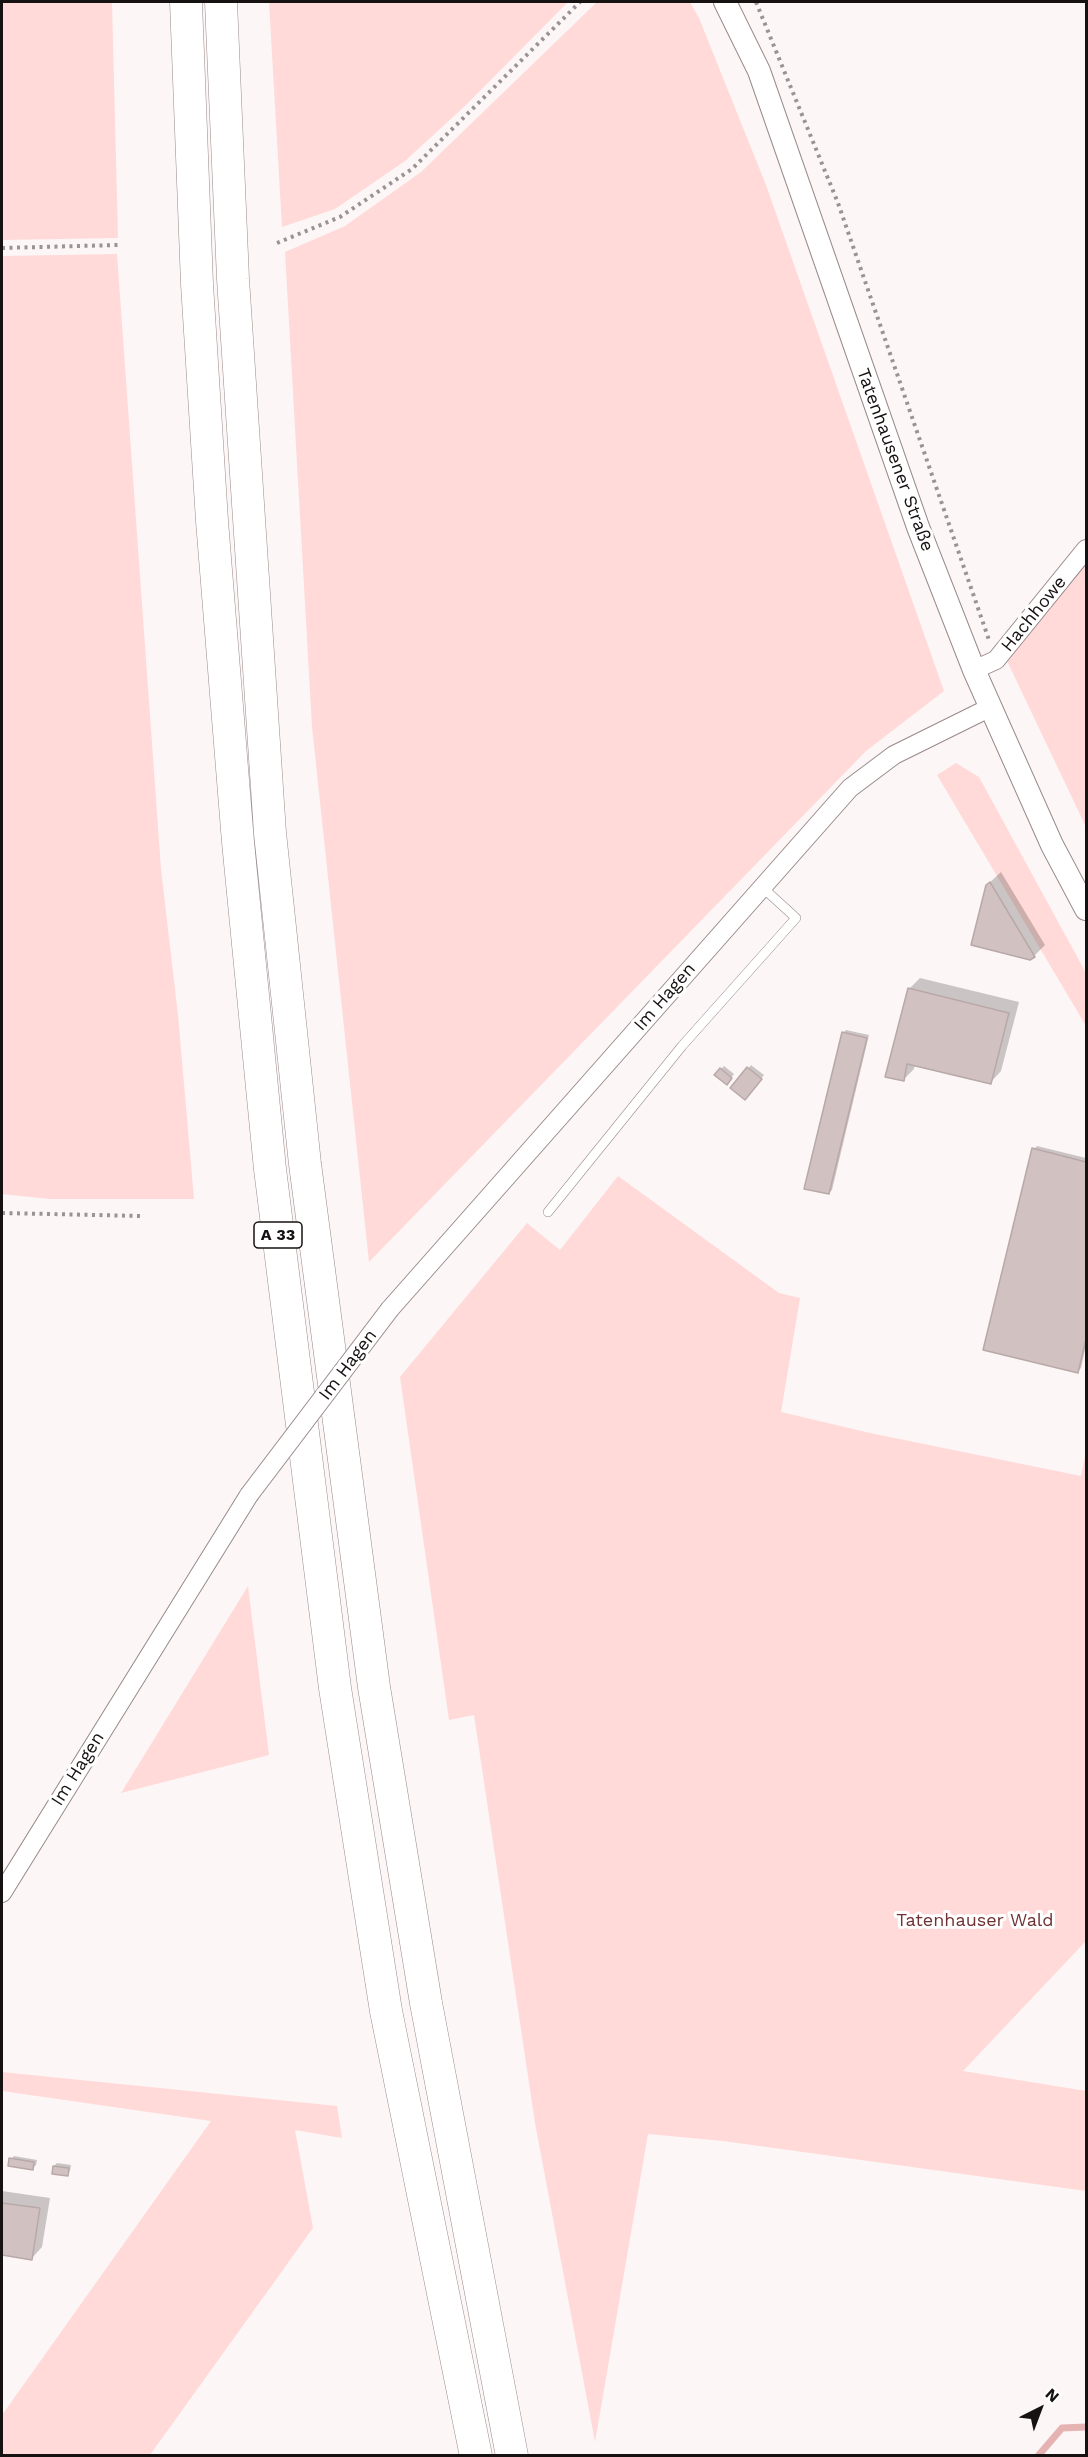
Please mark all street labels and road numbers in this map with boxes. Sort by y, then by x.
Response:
street label: Tatenhausener Straße [852,366,938,554]
street label: Hachhowe [997,572,1071,656]
street label: Im Hagen [630,959,700,1035]
road number: A 33 [254,1222,302,1248]
street label: Im Hagen [314,1325,382,1405]
street label: Im Hagen [47,1728,109,1810]

